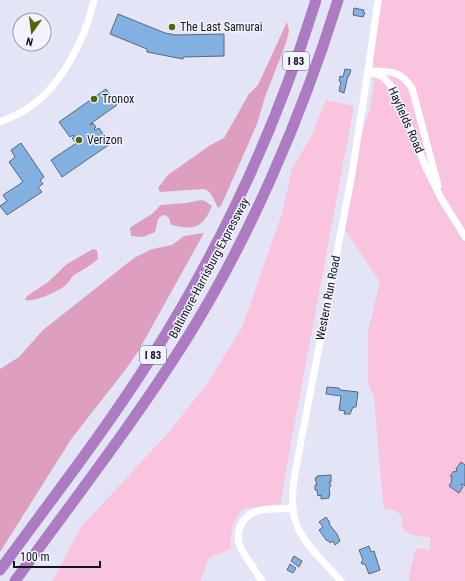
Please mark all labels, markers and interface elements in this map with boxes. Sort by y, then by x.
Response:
north arrow [12,12,52,52]
place label: The Last Samurai [180,20,262,34]
marker: The Last Samurai [167,22,177,32]
text: N [25,34,35,48]
road number: I 83 [283,52,309,70]
street label: Hayfields Road [385,85,427,155]
place label: Tronox [102,92,134,106]
marker: Tronox [89,94,99,104]
place label: Verizon [87,133,123,147]
marker: Verizon [74,135,84,145]
street label: Baltimore-Harrisburg Expressway [166,195,252,341]
street label: Western Run Road [313,254,343,342]
road number: I 83 [140,346,166,364]
scale bar [14,543,100,569]
text: 100 m [20,550,50,564]

